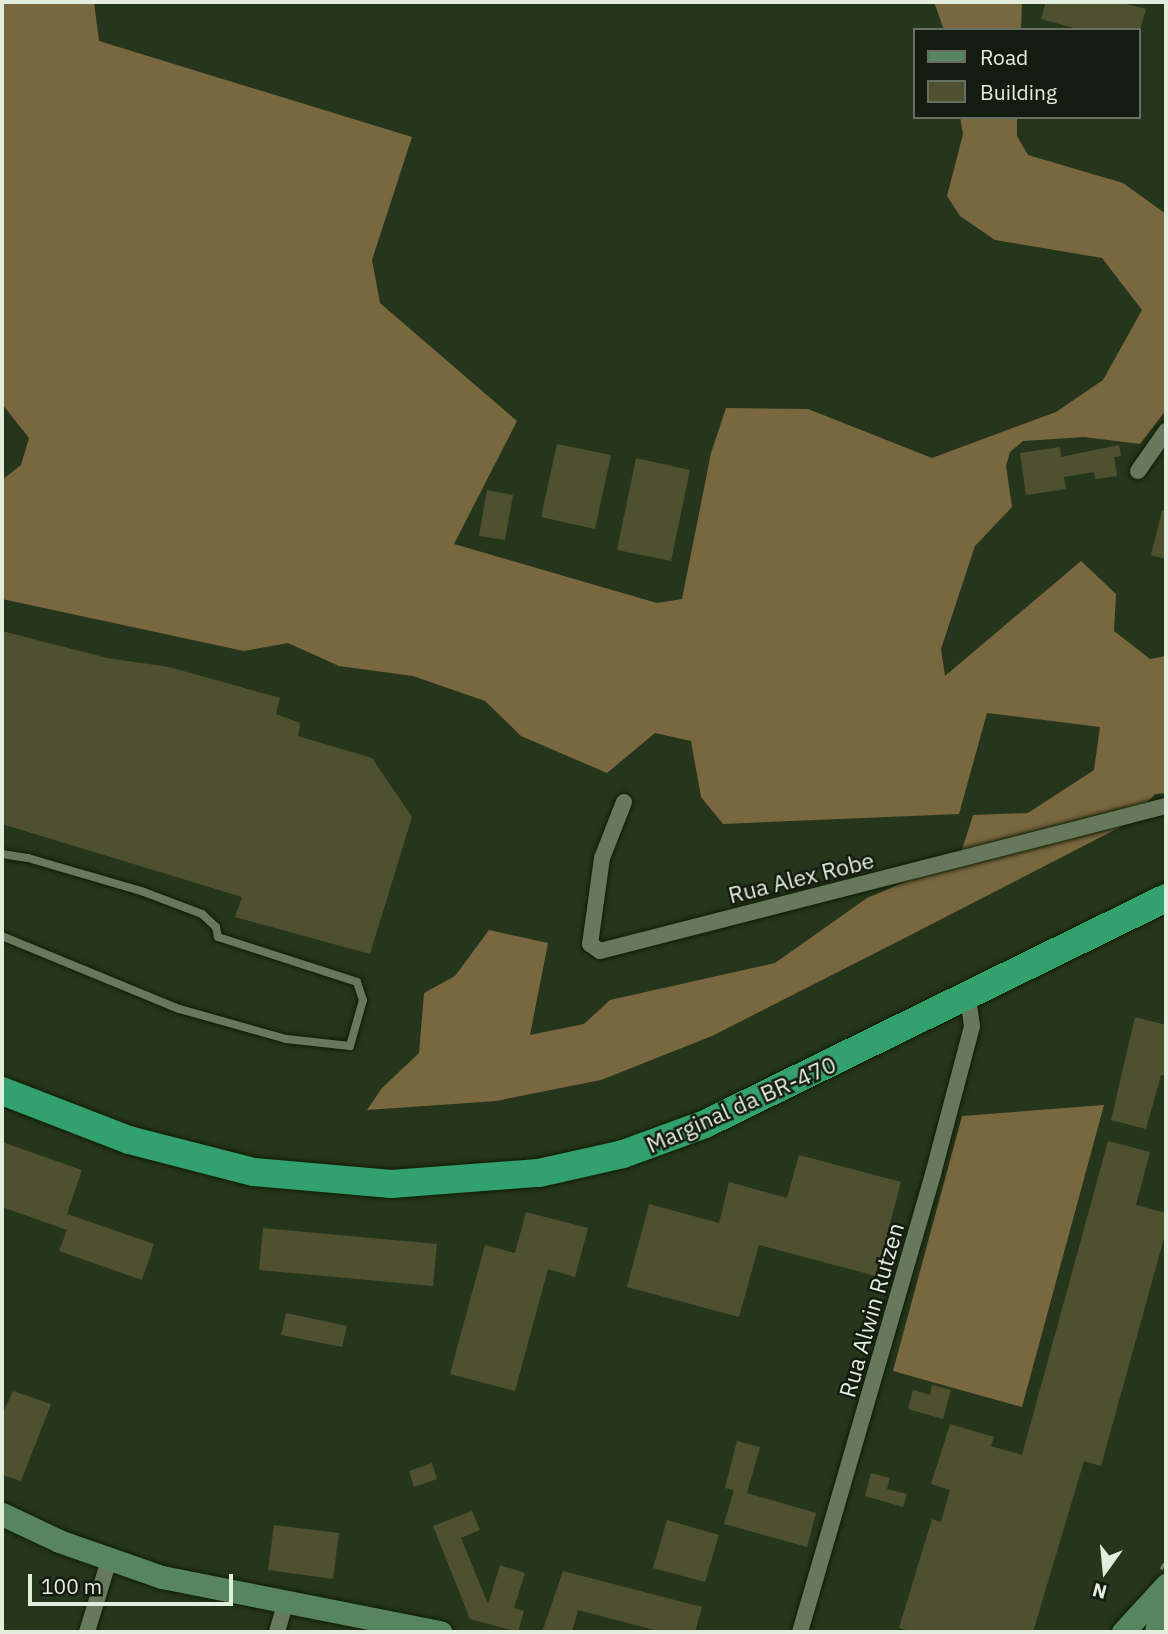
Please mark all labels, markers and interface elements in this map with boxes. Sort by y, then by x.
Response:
legend [912,28,1140,119]
text: Road [980,43,1028,71]
text: Building [980,78,1057,106]
street label: Rua Alex Robe [725,846,877,908]
street label: Marginal da BR-470 [642,1050,840,1158]
street label: Rua Alwin Rutzen [833,1220,909,1400]
north arrow [1070,1536,1140,1606]
scale bar [32,1560,236,1604]
text: 100 m [41,1572,102,1600]
text: N [1090,1578,1109,1605]

